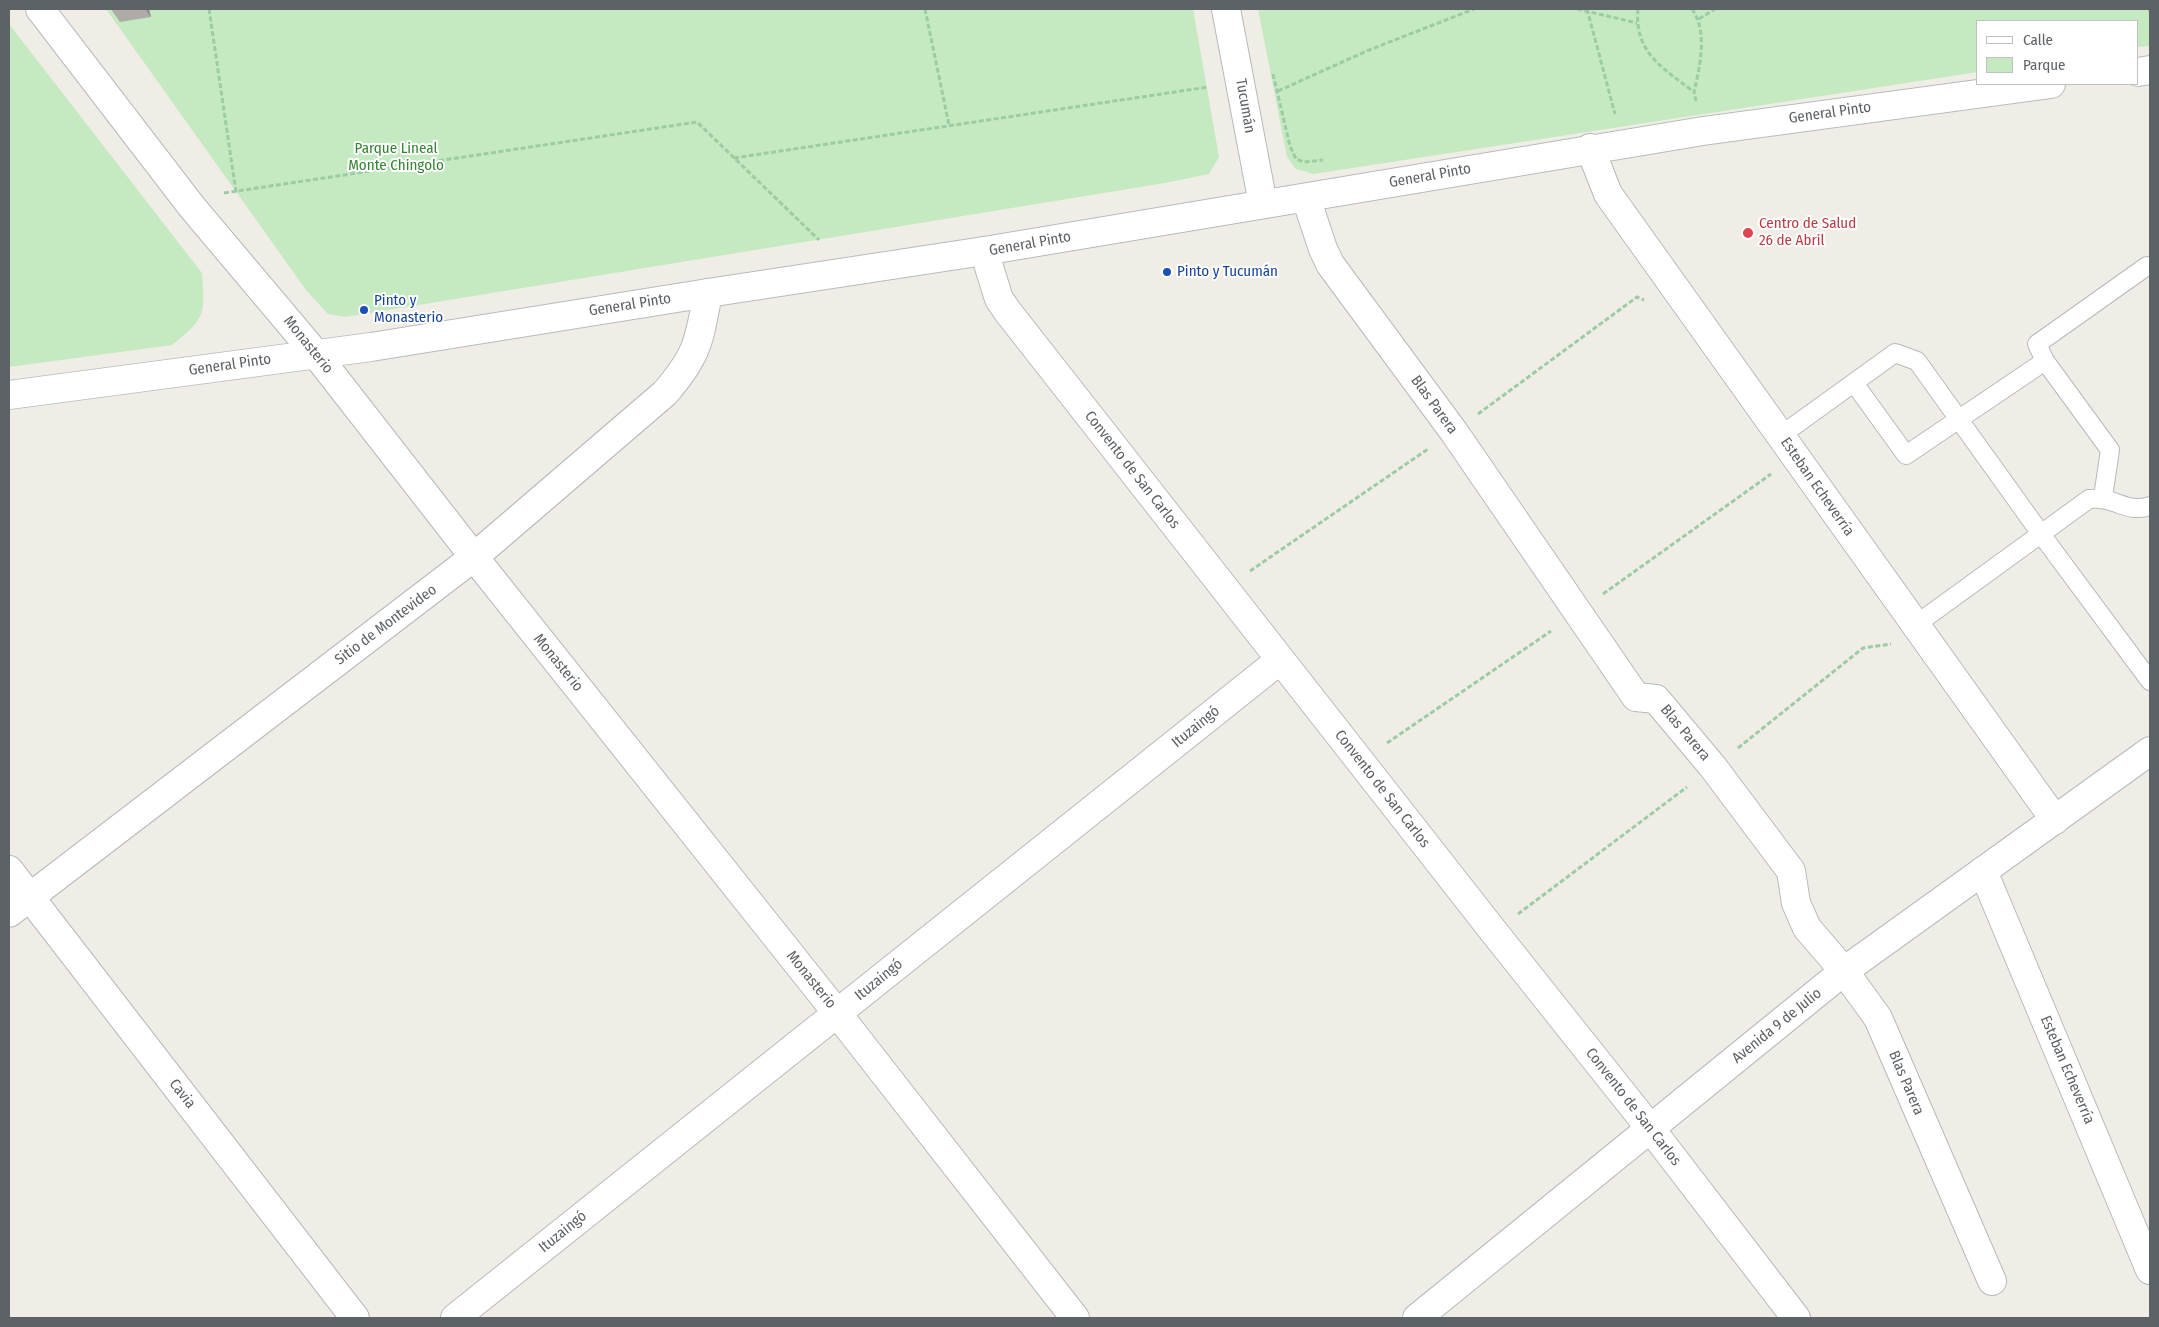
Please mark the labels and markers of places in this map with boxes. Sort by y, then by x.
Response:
place label: Centro de Salud 26 de Abril [1759,215,1856,250]
marker: Centro de Salud 26 de Abril [1741,226,1755,240]
place label: Pinto y Tucumán [1177,263,1278,281]
marker: Pinto y Tucumán [1161,266,1173,278]
place label: Pinto y Monasterio [374,292,443,327]
marker: Pinto y Monasterio [358,304,370,316]

